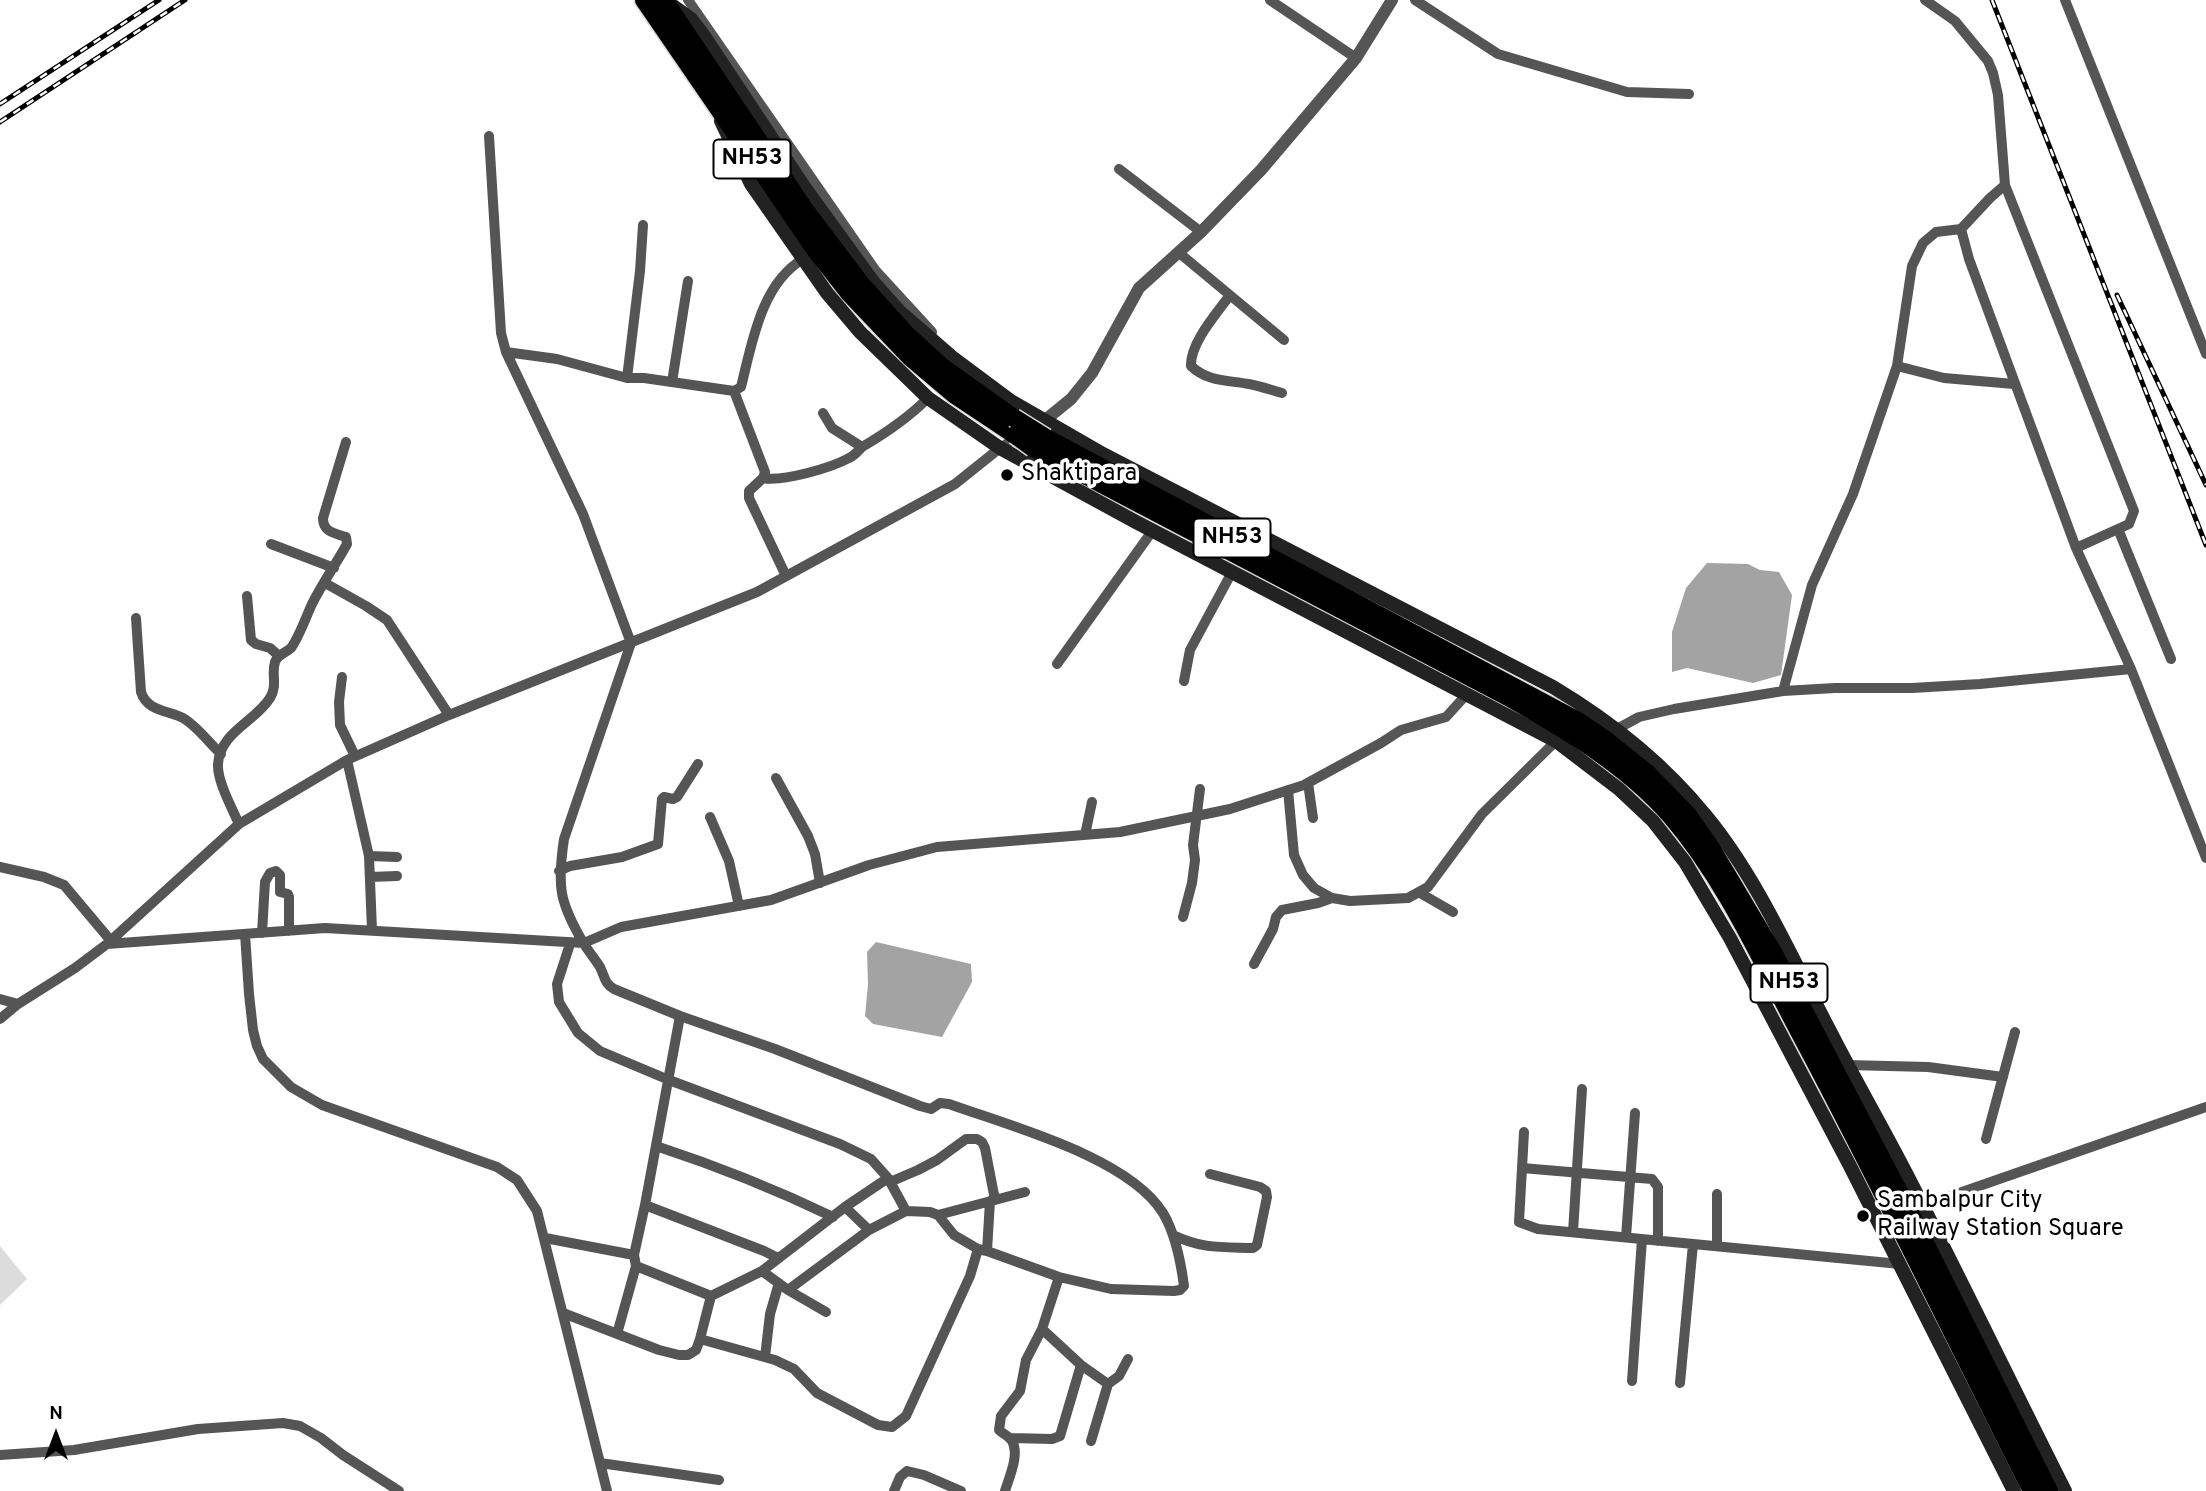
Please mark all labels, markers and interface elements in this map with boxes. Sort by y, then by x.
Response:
road number: NH53 [714,140,790,178]
place label: Shaktipara [1021,461,1137,489]
marker: Shaktipara [999,467,1015,483]
road number: NH53 [1194,518,1270,558]
road number: NH53 [1750,964,1828,1002]
place label: Sambalpur City Railway Station Square [1877,1188,2124,1244]
marker: Sambalpur City Railway Station Square [1855,1208,1871,1224]
north arrow [21,1400,91,1470]
text: N [49,1402,63,1426]

